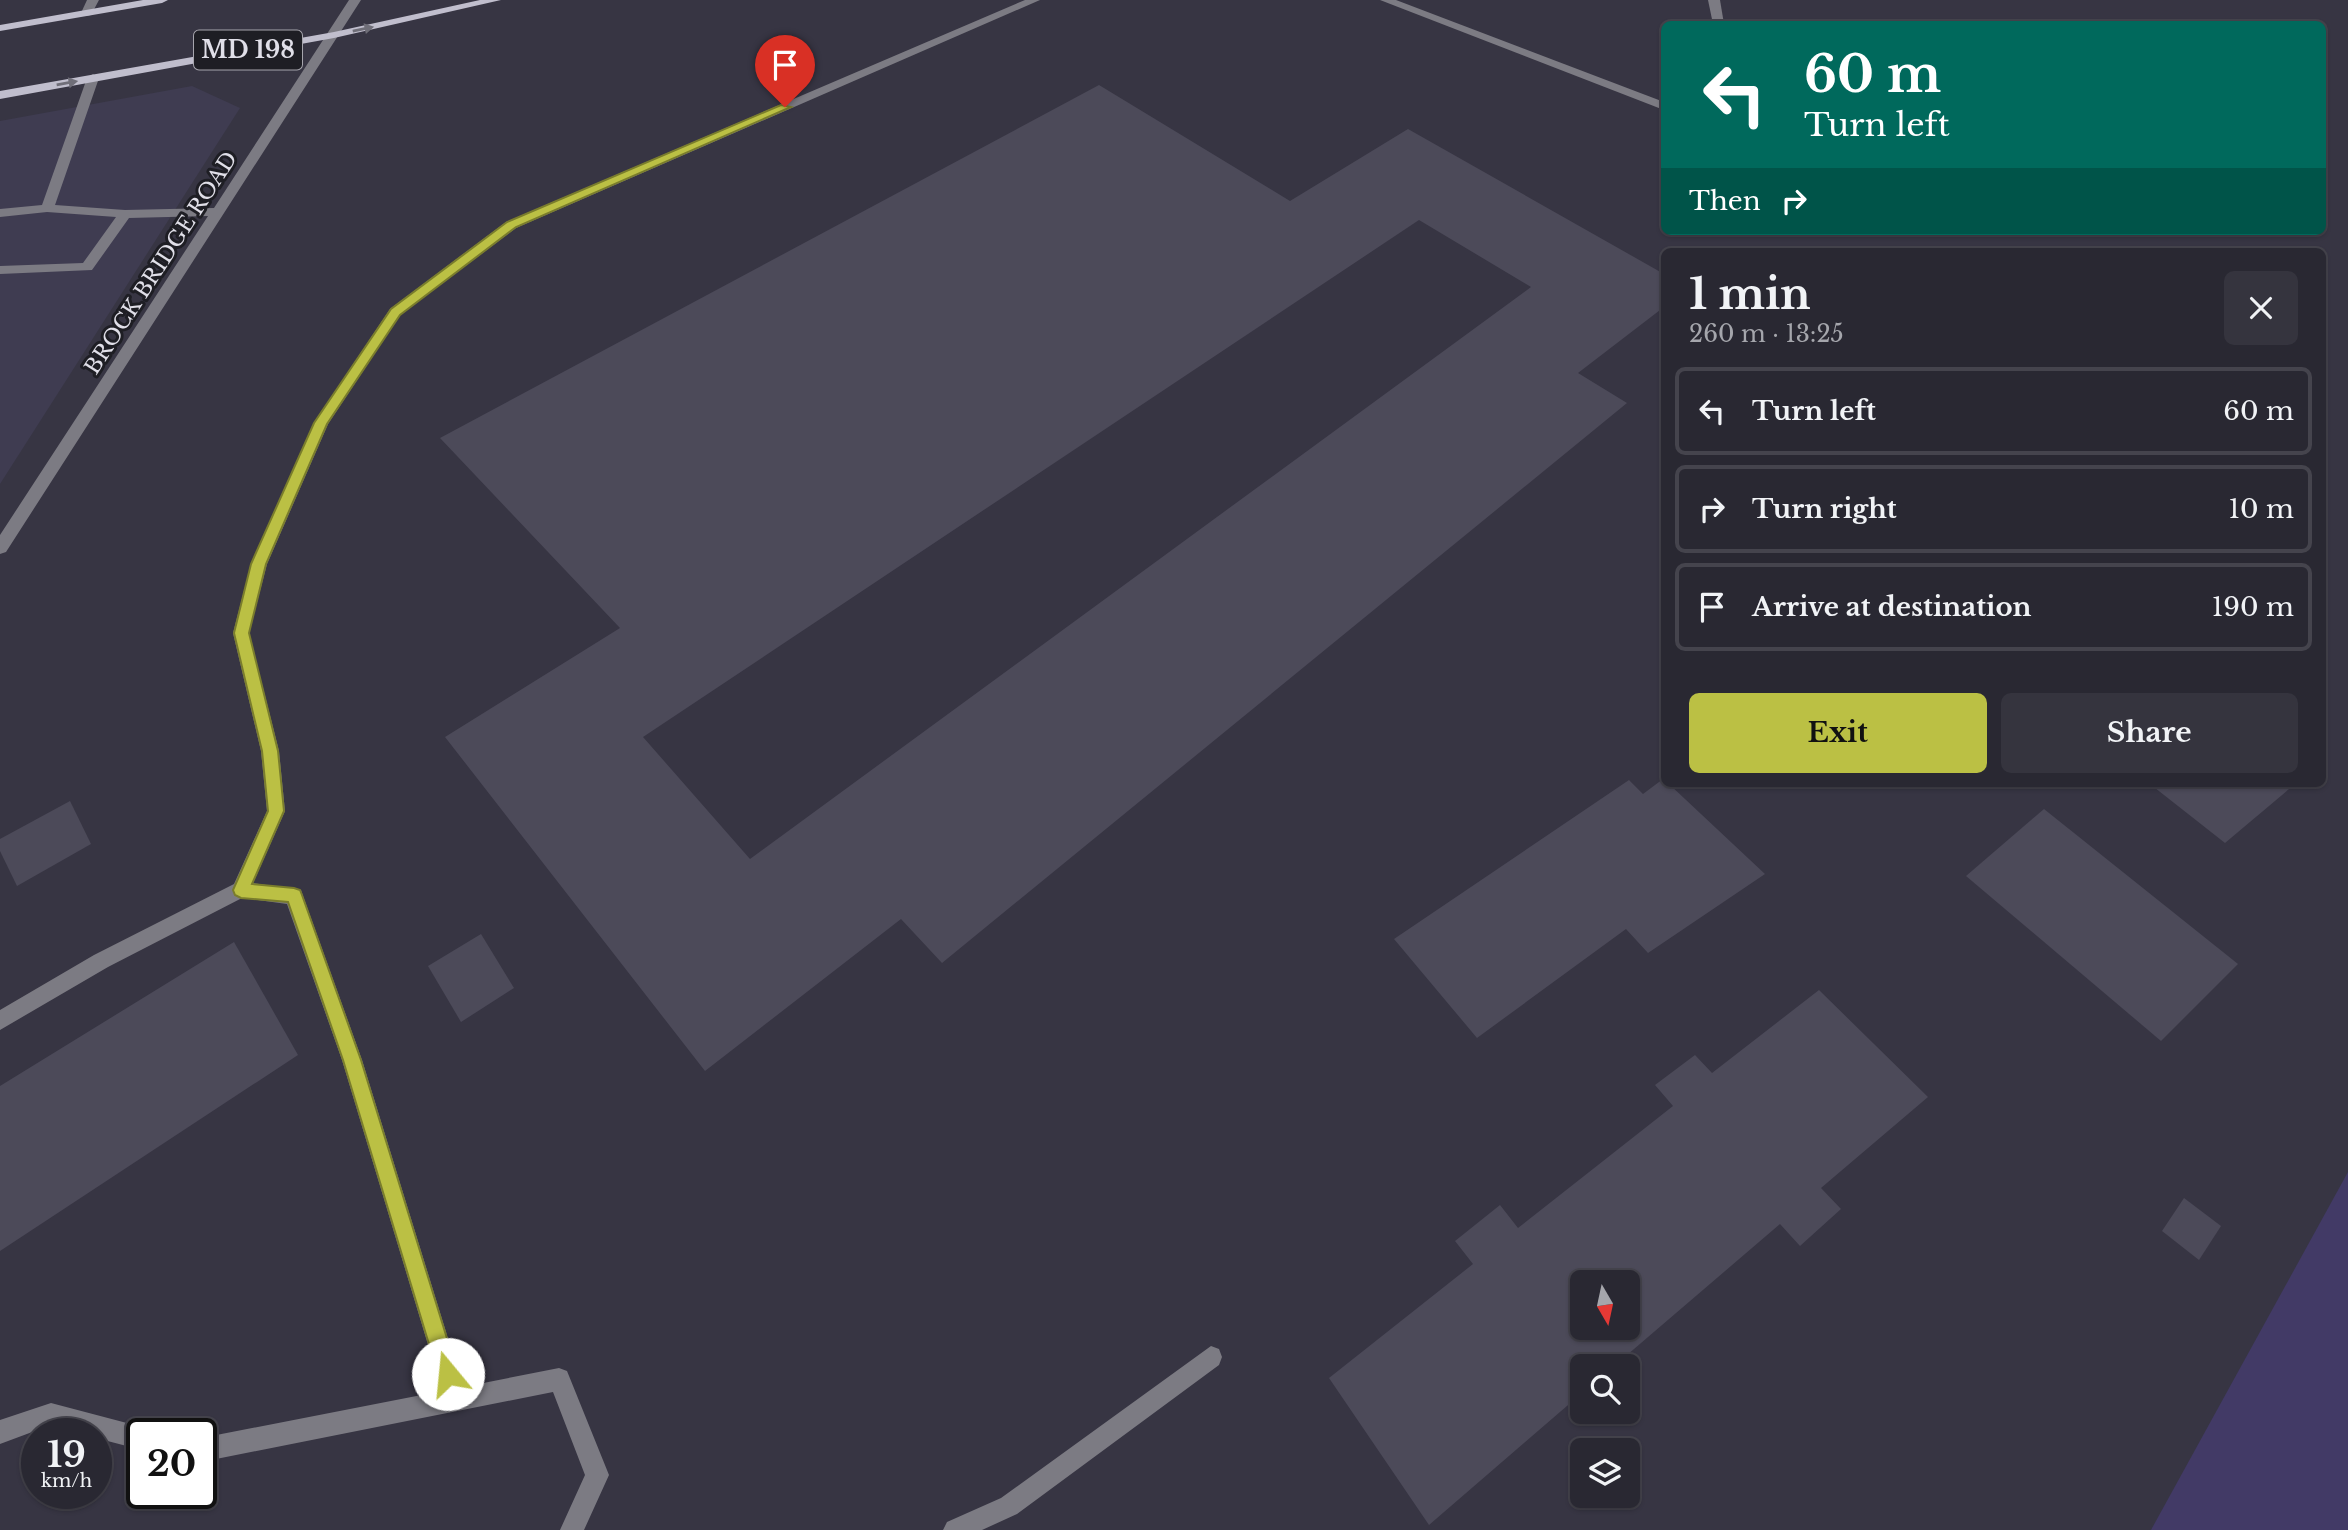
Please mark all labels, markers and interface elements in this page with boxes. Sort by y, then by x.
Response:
one-way arrow [352,23,374,34]
road number: MD 198 [194,31,302,70]
pin [755,35,815,107]
text: 60 m [1804,44,1941,105]
icon: arrive [766,46,804,84]
icon: left [1689,49,1780,140]
one-way arrow [56,77,78,88]
text: Turn left [1804,105,1950,145]
street label: BROCK BRIDGE ROAD [79,147,243,379]
icon: right [1775,182,1813,220]
text: Then [1689,185,1761,217]
text: 1 min [1689,268,1811,320]
button: close [2224,271,2298,345]
text: 260 m · 13:25 [1689,320,1844,348]
icon: left [1693,392,1731,430]
text: Turn left [1752,395,1876,427]
text: 60 m [2223,395,2294,427]
icon: right [1693,490,1731,528]
text: Turn right [1752,493,1897,525]
text: 10 m [2228,493,2294,525]
icon: arrive [1693,588,1731,626]
text: Arrive at destination [1752,591,2032,623]
text: 190 m [2212,591,2294,623]
button: Exit [1689,693,1987,773]
button: Share [2001,693,2298,773]
north arrow [1570,1270,1640,1340]
map controls [1570,1270,1640,1508]
position arrow [411,1337,485,1411]
button: search [1570,1354,1640,1424]
speed limit sign: 20 [126,1418,217,1509]
text: 19 [47,1433,86,1476]
button: layers [1570,1438,1640,1508]
text: km/h [41,1470,92,1492]

